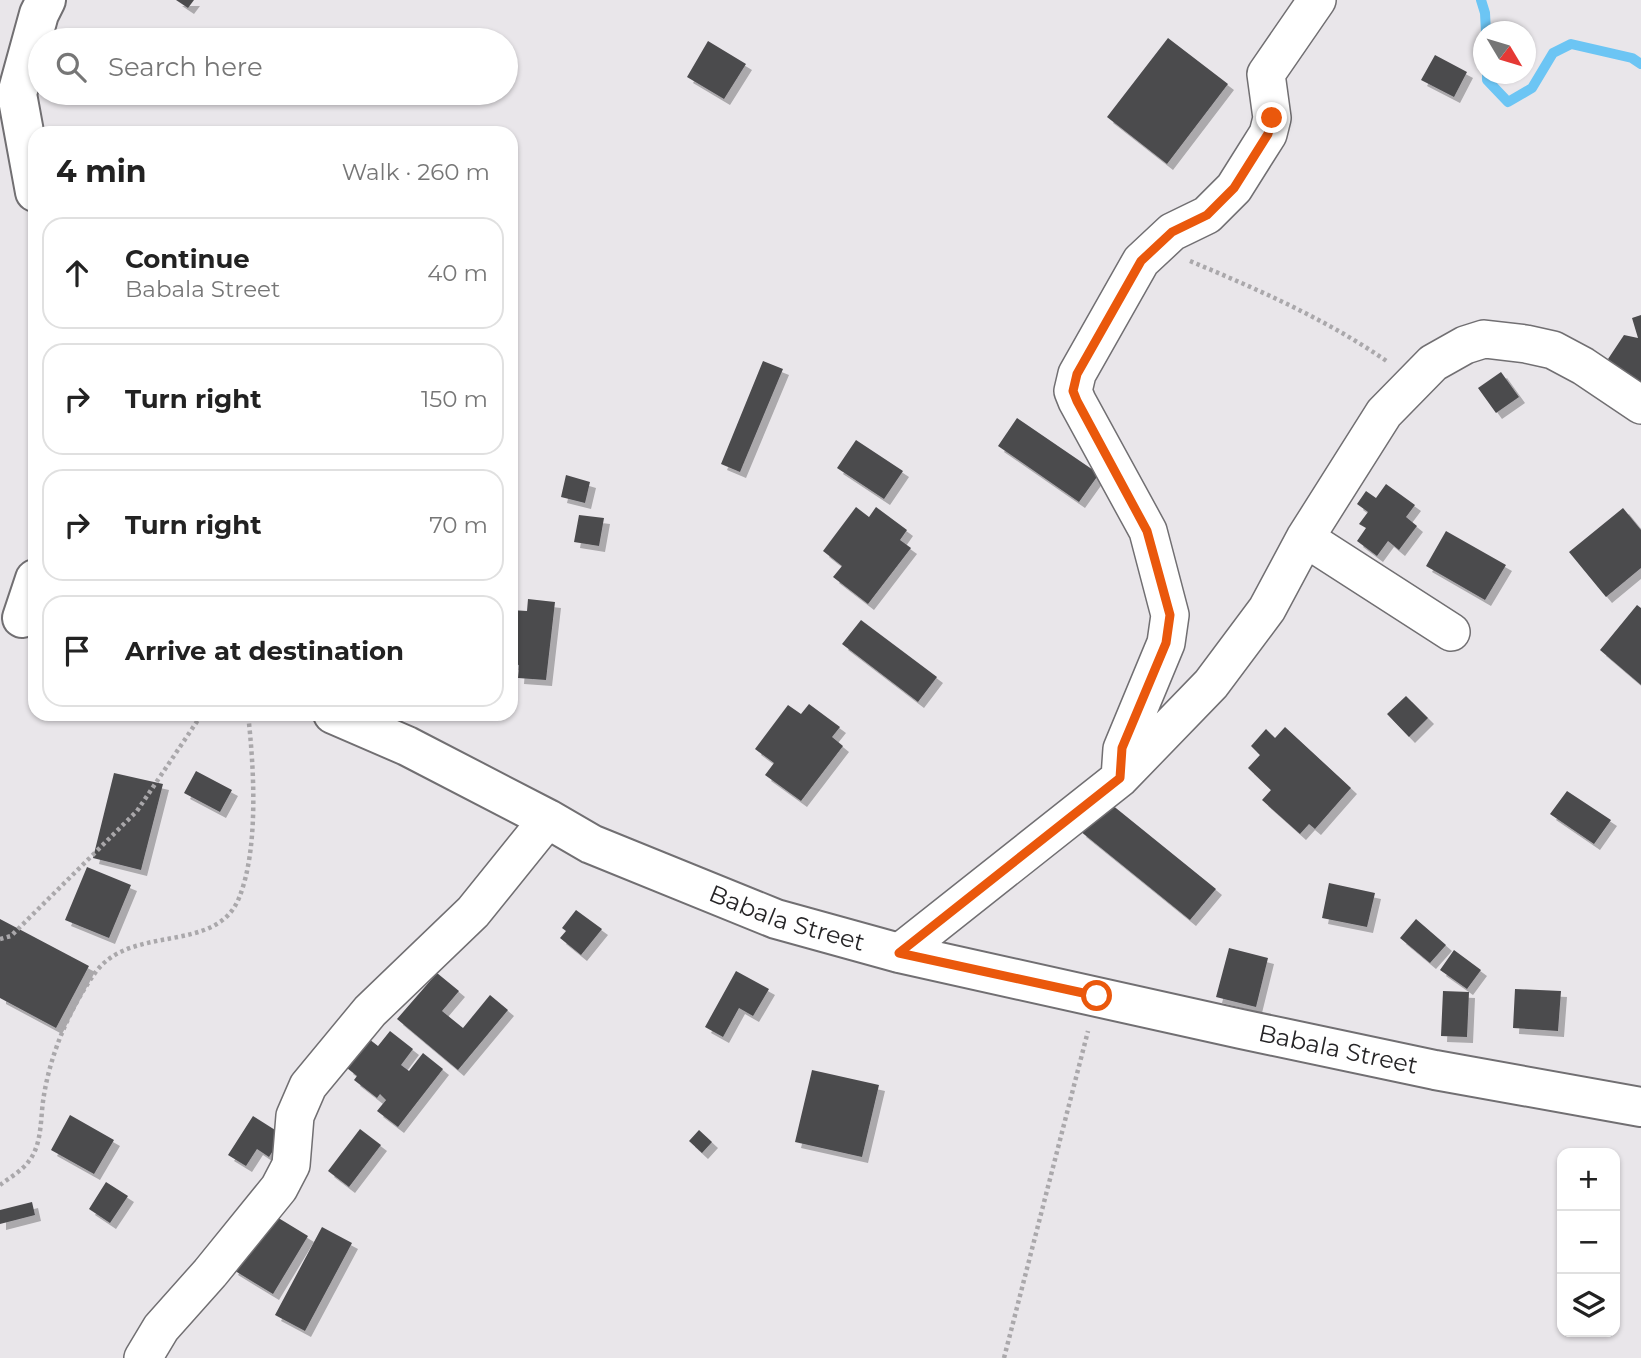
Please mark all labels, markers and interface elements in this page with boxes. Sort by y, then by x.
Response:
north arrow [1473,21,1536,84]
search box [28,28,518,105]
icon: search [52,48,90,86]
text: Search here [108,51,263,83]
route end [1256,102,1287,133]
text: 4 min [56,153,146,190]
text: Walk · 260 m [342,158,490,186]
text: Continue [125,243,250,275]
icon: ahead [58,254,96,292]
text: 40 m [427,259,488,287]
text: Babala Street [125,275,280,303]
icon: right [58,380,96,418]
text: Turn right [125,383,261,415]
text: 150 m [421,385,488,413]
icon: right [58,506,96,544]
text: Turn right [125,509,261,541]
text: 70 m [429,511,488,539]
icon: arrive [58,632,96,670]
text: Arrive at destination [125,635,404,667]
street label: Babala Street [705,878,868,957]
route start [1081,980,1112,1011]
street label: Babala Street [1256,1018,1421,1080]
map controls [1557,1148,1620,1337]
button: + [1557,1148,1620,1211]
button: − [1557,1211,1620,1274]
button: layers [1557,1274,1620,1337]

